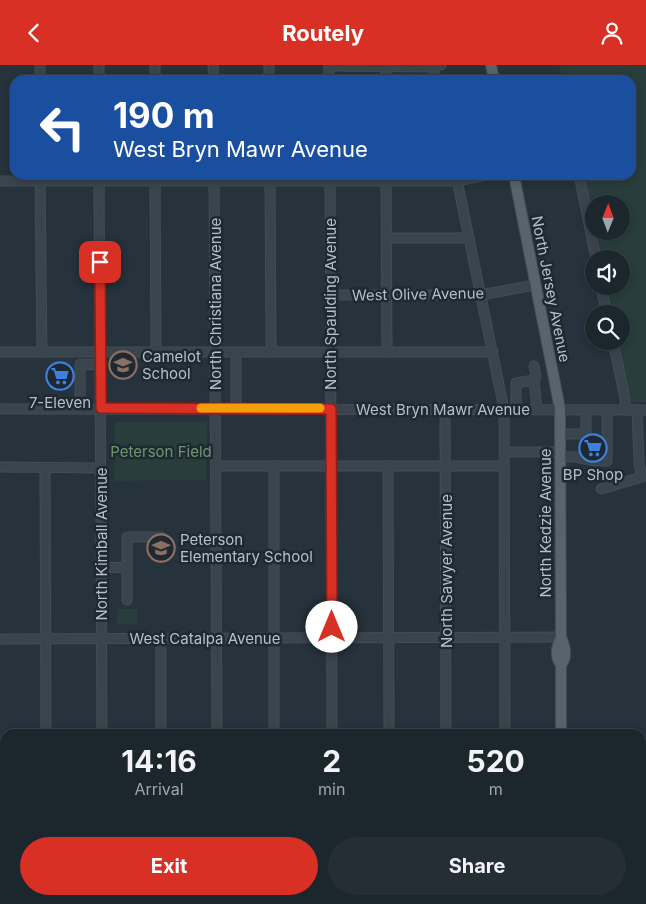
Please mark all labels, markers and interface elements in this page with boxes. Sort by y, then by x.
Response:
icon: back [20,19,48,47]
icon: person [598,19,626,47]
text: Routely [282,20,364,46]
text: 190 m [113,94,215,136]
icon: left [30,95,95,160]
text: West Bryn Mawr Avenue [113,136,368,162]
north arrow [585,195,630,240]
map controls [585,195,630,350]
street label: North Jersey Avenue [527,214,575,364]
street label: North Christiana Avenue [206,218,225,390]
street label: North Spaulding Avenue [321,218,340,390]
pin [79,241,121,283]
icon: arrive [86,248,114,276]
button: sound [585,250,630,295]
street label: West Olive Avenue [352,283,484,305]
button: search [585,305,630,350]
place label: Camelot School [142,347,201,383]
school or university icon: Camelot School [108,350,138,380]
supermarket icon: 7-Eleven [45,361,75,391]
place label: 7-Eleven [29,393,91,412]
street label: West Bryn Mawr Avenue [356,400,530,419]
supermarket icon: BP Shop [578,433,608,463]
park label: Peterson Field [110,442,212,461]
street label: North Kedzie Avenue [536,448,555,598]
place label: BP Shop [563,465,623,484]
street label: North Kimball Avenue [92,467,111,621]
street label: North Sawyer Avenue [437,494,456,648]
place label: Peterson Elementary School [180,530,313,566]
school or university icon: Peterson Elementary School [146,533,176,563]
position arrow [305,600,357,652]
street label: West Catalpa Avenue [130,629,280,648]
text: 14:16 [121,743,197,779]
text: 2 [322,743,341,779]
text: 520 [466,743,525,779]
text: Arrival [134,779,184,799]
text: min [318,779,345,799]
text: m [489,779,503,799]
button: Exit [20,837,318,895]
button: Share [328,837,626,895]

